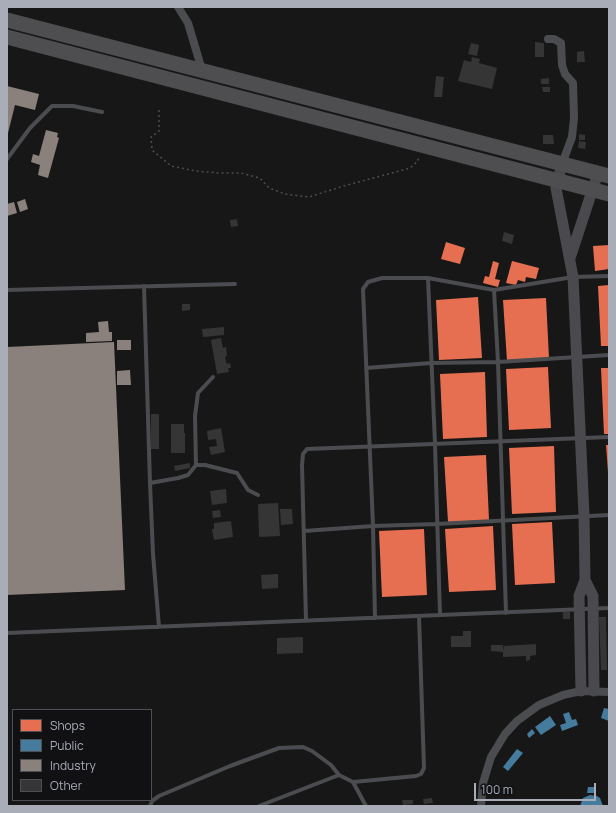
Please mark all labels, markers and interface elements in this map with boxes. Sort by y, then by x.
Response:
legend [12,709,152,801]
text: Shops [50,717,85,734]
text: Public [50,737,84,754]
text: Industry [50,757,96,774]
scale bar [476,775,598,801]
text: Other [50,777,82,794]
text: 100 m [481,781,513,798]

